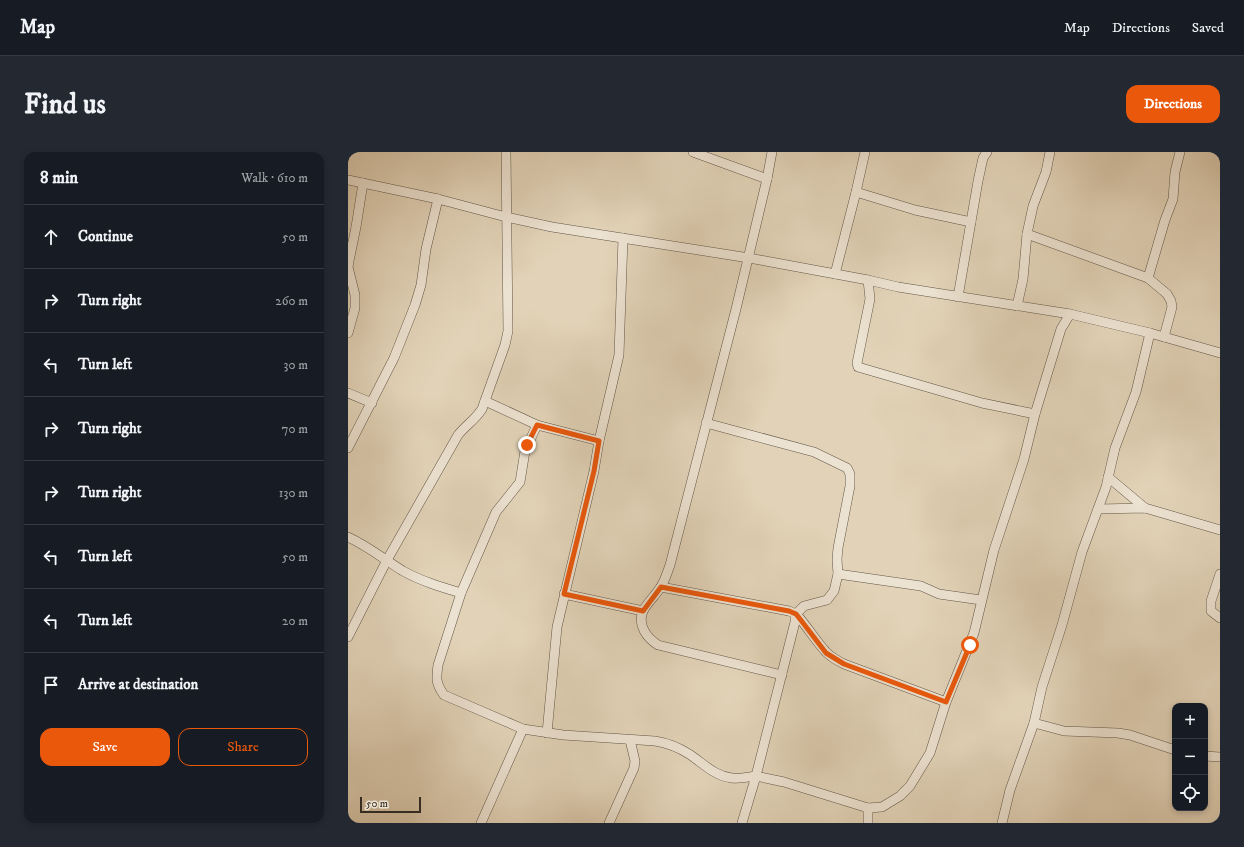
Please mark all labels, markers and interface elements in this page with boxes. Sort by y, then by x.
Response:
text: Map [20,16,55,39]
text: Map [1064,19,1090,37]
text: Directions [1112,19,1170,37]
text: Saved [1192,19,1224,37]
button: Directions [1126,85,1220,123]
text: Find us [24,87,106,122]
text: 8 min [40,167,78,189]
text: Walk · 610 m [241,170,308,186]
icon: ahead [40,226,62,248]
text: Continue [78,227,133,246]
text: 50 m [282,229,308,245]
icon: right [40,290,62,312]
text: Turn right [78,291,141,310]
text: 260 m [275,293,308,309]
icon: left [40,354,62,376]
text: Turn left [78,355,132,374]
text: 30 m [284,357,308,373]
icon: right [40,418,62,440]
text: Turn right [78,419,141,438]
text: 70 m [282,421,308,437]
route end [518,436,536,454]
icon: right [40,482,62,504]
text: Turn right [78,483,141,502]
text: 130 m [279,485,308,501]
icon: left [40,546,62,568]
text: Turn left [78,547,132,566]
text: 50 m [282,549,308,565]
icon: left [40,610,62,632]
text: Turn left [78,611,132,630]
text: 20 m [282,613,308,629]
route start [961,636,979,654]
icon: arrive [40,674,62,696]
text: Arrive at destination [78,675,198,694]
map controls [1172,703,1208,811]
button: + [1172,703,1208,739]
button: Save [40,728,170,766]
button: Share [178,728,308,766]
button: − [1172,739,1208,775]
button: locate [1172,775,1208,811]
scale bar [360,795,421,814]
text: 50 m [366,797,388,811]

